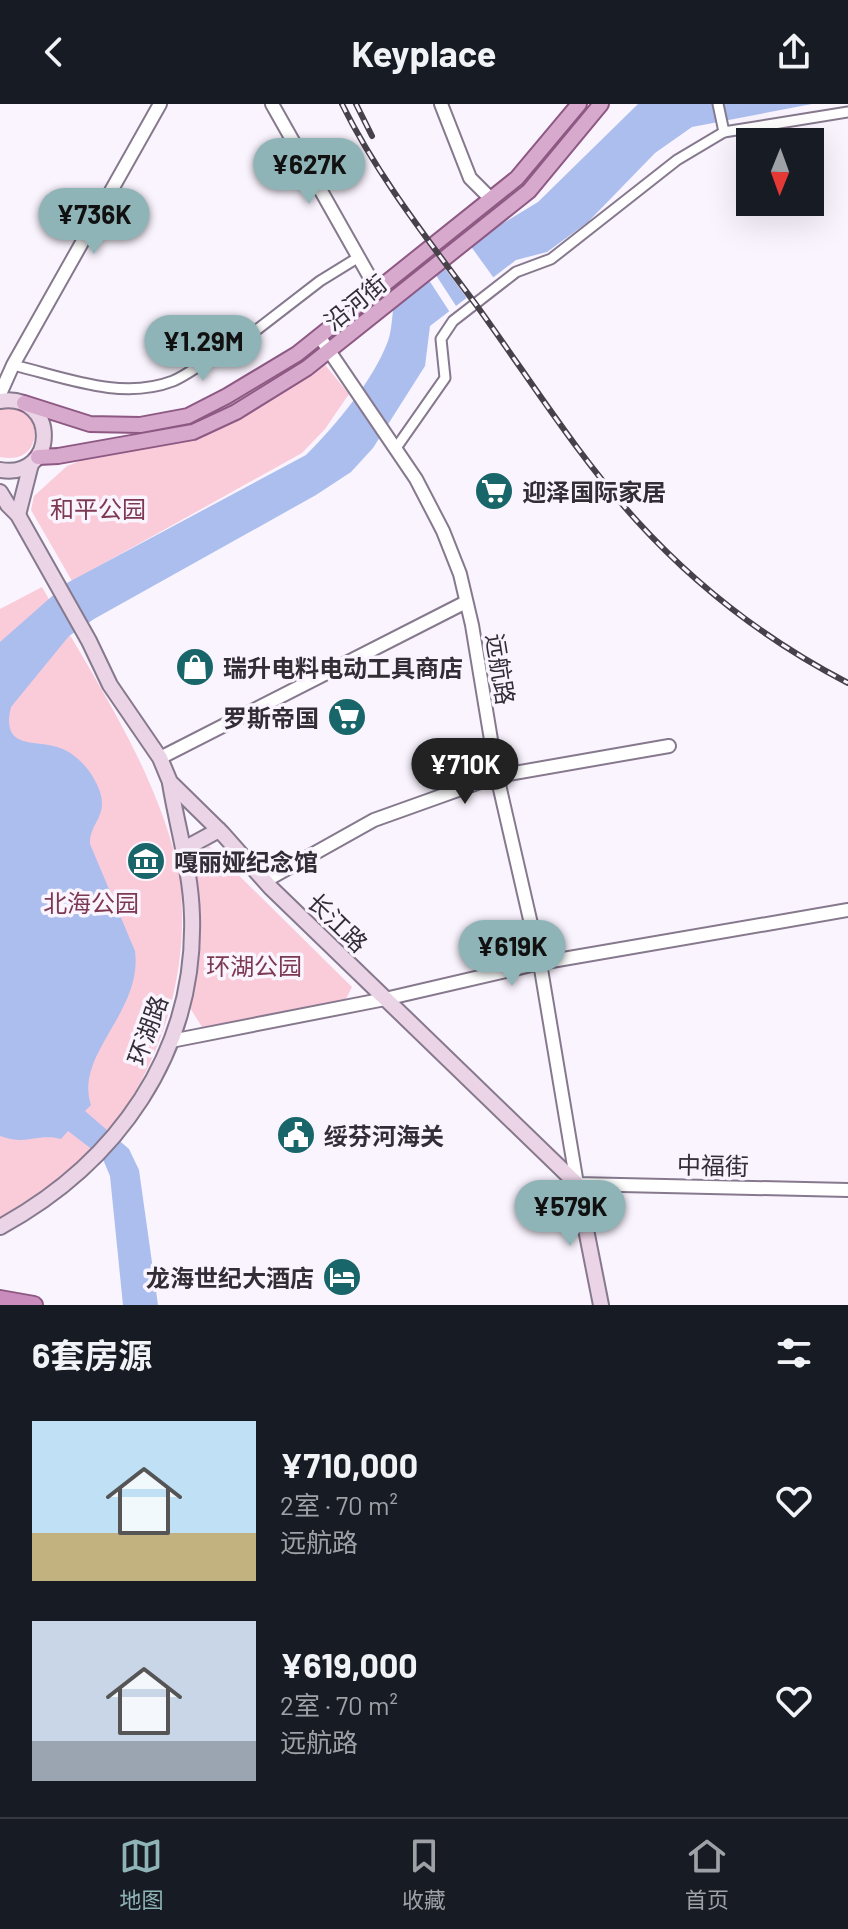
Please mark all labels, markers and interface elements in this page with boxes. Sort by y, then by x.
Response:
icon: back [32,30,76,74]
icon: share [772,30,816,74]
text: Keyplace [351,31,497,74]
north arrow [736,128,824,216]
map controls [736,128,824,216]
pin: ¥627K [253,138,365,206]
text: ¥627K [271,148,347,179]
pin: ¥736K [38,188,150,256]
text: ¥736K [56,198,132,229]
street label: 沿河街 [318,268,392,336]
pin: ¥1.29M [138,315,268,383]
text: ¥1.29M [162,325,244,356]
supermarket icon: 迎泽国际家居 [473,470,515,512]
place label: 迎泽国际家居 [522,477,666,506]
park label: 和平公园 [50,494,146,523]
street label: 远航路 [481,631,521,707]
shop icon: 瑞升电料电动工具商店 [174,646,216,688]
place label: 瑞升电料电动工具商店 [223,653,463,682]
supermarket icon: 罗斯帝国 [326,696,368,738]
place label: 罗斯帝国 [223,703,319,732]
pin: ¥710K [409,738,521,806]
text: ¥710K [429,748,501,779]
museum icon: 嘎丽娅纪念馆 [125,840,167,882]
place label: 嘎丽娅纪念馆 [174,847,318,876]
street label: 长江路 [302,887,374,957]
park label: 北海公园 [43,888,139,917]
pin: ¥619K [456,920,568,988]
text: ¥619K [477,930,547,961]
park label: 环湖公园 [206,951,302,980]
street label: 环湖路 [121,991,173,1069]
public building icon: 绥芬河海关 [275,1114,317,1156]
place label: 绥芬河海关 [324,1121,444,1150]
street label: 中福街 [677,1150,749,1180]
pin: ¥579K [514,1180,626,1248]
text: ¥579K [533,1190,607,1221]
hotel icon: 龙海世纪大酒店 [321,1256,363,1298]
place label: 龙海世纪大酒店 [146,1263,314,1292]
icon: filters [772,1331,816,1375]
text: 6套房源 [32,1334,152,1375]
text: ¥710,000 [280,1444,418,1485]
icon: home [96,1453,192,1549]
icon: heart [772,1479,816,1523]
text: 2室 · 70 m² [280,1489,398,1520]
text: 远航路 [280,1526,358,1557]
text: ¥619,000 [280,1644,418,1685]
icon: home [96,1653,192,1749]
icon: heart [772,1679,816,1723]
text: 2室 · 70 m² [280,1689,398,1720]
text: 远航路 [280,1726,358,1757]
tab: 地图 [119,1834,163,1914]
tab: 收藏 [402,1834,446,1914]
tab: 首页 [685,1834,729,1914]

